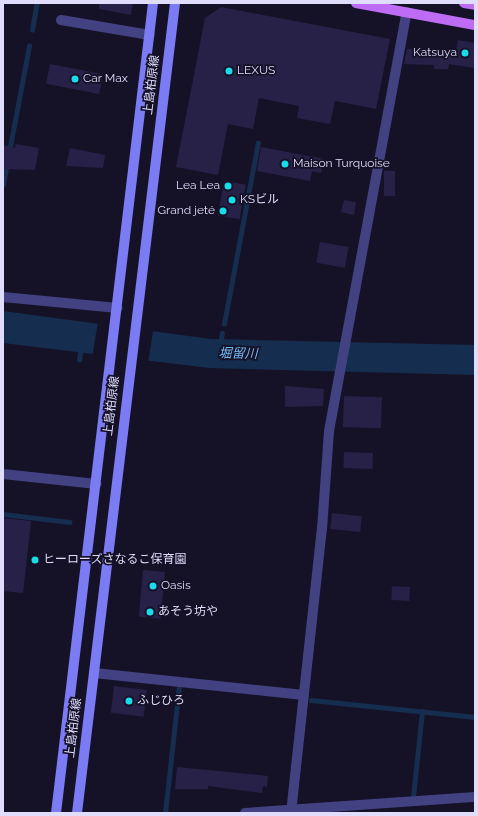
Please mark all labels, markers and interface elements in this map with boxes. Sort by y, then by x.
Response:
place label: Katsuya [413,46,457,60]
marker: Katsuya [460,48,470,58]
street label: 上島柏原線 [141,54,163,116]
place label: LEXUS [237,64,275,78]
marker: LEXUS [224,66,234,76]
place label: Car Max [83,72,128,86]
marker: Car Max [70,74,80,84]
place label: Maison Turquoise [293,157,390,171]
marker: Maison Turquoise [280,159,290,169]
place label: Lea Lea [176,179,220,193]
marker: Lea Lea [223,181,233,191]
place label: KSビル [240,193,279,207]
marker: KSビル [227,195,237,205]
place label: Grand jeté [158,204,215,218]
marker: Grand jeté [218,206,228,216]
water label: 堀留川 [218,346,258,362]
street label: 上島柏原線 [101,375,123,437]
place label: ヒーローズさなるこ保育園 [43,553,187,567]
marker: ヒーローズさなるこ保育園 [30,555,40,565]
place label: Oasis [161,579,191,593]
marker: Oasis [148,581,158,591]
place label: あそう坊や [158,605,218,619]
marker: あそう坊や [145,607,155,617]
place label: ふじひろ [137,694,185,708]
marker: ふじひろ [124,696,134,706]
street label: 上島柏原線 [63,697,85,759]

